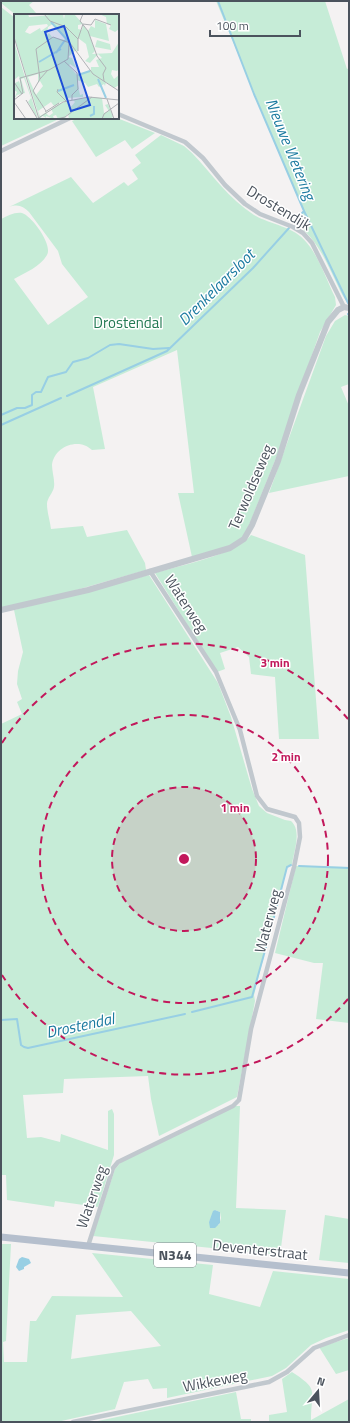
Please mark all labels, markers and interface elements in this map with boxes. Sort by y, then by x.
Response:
scale bar [210,12,300,38]
inset map [14,14,119,119]
text: 100 m [216,16,249,35]
water label: Nieuwe Wetering [260,95,323,206]
street label: Drostendijk [242,179,316,236]
water label: Drenkelaarsloot [172,242,261,331]
park label: Drostendal [93,311,163,334]
street label: Terwoldseweg [222,440,279,533]
street label: Waterweg [159,570,214,638]
text: 3 min [260,653,290,672]
text: 2 min [271,747,301,766]
text: 1 min [220,798,250,817]
centre of rings [177,852,191,866]
street label: Waterweg [248,886,287,955]
water label: Drostendal [44,1006,118,1044]
street label: Waterweg [70,1162,113,1231]
street label: Deventerstraat [211,1233,309,1266]
road number: N344 [154,1243,196,1267]
street label: Wikkeweg [181,1363,249,1398]
north arrow [298,1371,338,1411]
text: N [315,1373,327,1390]

